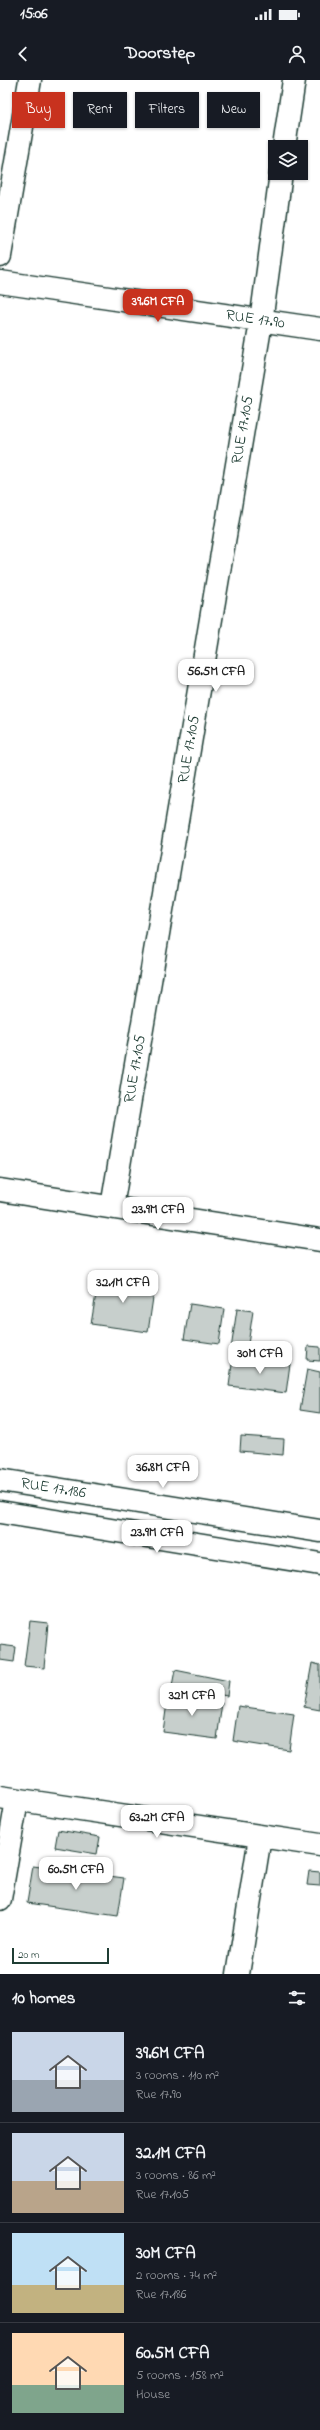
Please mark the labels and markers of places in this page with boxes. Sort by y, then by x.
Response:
pin: 39.6M CFA [112,289,204,323]
pin: 56.5M CFA [170,659,262,693]
pin: 23.9M CFA [112,1197,204,1231]
pin: 32.1M CFA [77,1270,169,1304]
pin: 30M CFA [223,1341,297,1375]
pin: 36.8M CFA [117,1455,209,1489]
pin: 23.9M CFA [111,1520,203,1554]
pin: 32M CFA [155,1683,229,1717]
pin: 63.2M CFA [111,1805,203,1839]
pin: 60.5M CFA [30,1857,122,1891]

